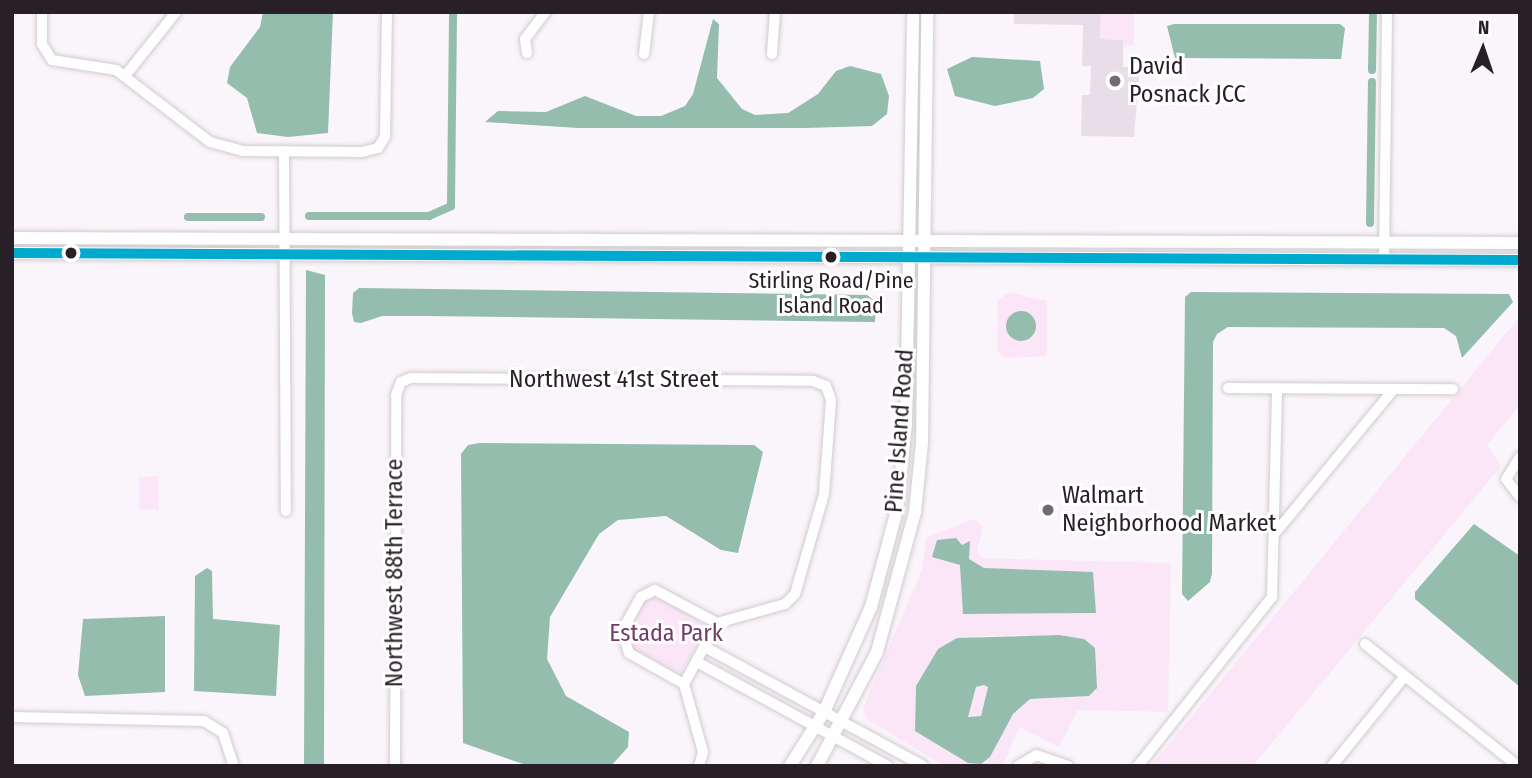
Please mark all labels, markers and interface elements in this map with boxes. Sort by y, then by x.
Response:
north arrow [1448,14,1518,84]
text: N [1478,16,1490,39]
place label: David Posnack JCC [1129,53,1246,109]
marker: David Posnack JCC [1107,73,1123,89]
unlabelled marker [64,246,78,260]
marker: Stirling Road/Pine Island Road [824,250,838,264]
place label: Stirling Road/Pine Island Road [748,267,914,318]
street label: Pine Island Road [880,348,920,514]
street label: Northwest 41st Street [509,366,719,394]
street label: Northwest 88th Terrace [381,459,409,687]
place label: Walmart Neighborhood Market [1062,482,1276,538]
marker: Walmart Neighborhood Market [1040,502,1056,518]
park label: Estada Park [609,620,723,648]

